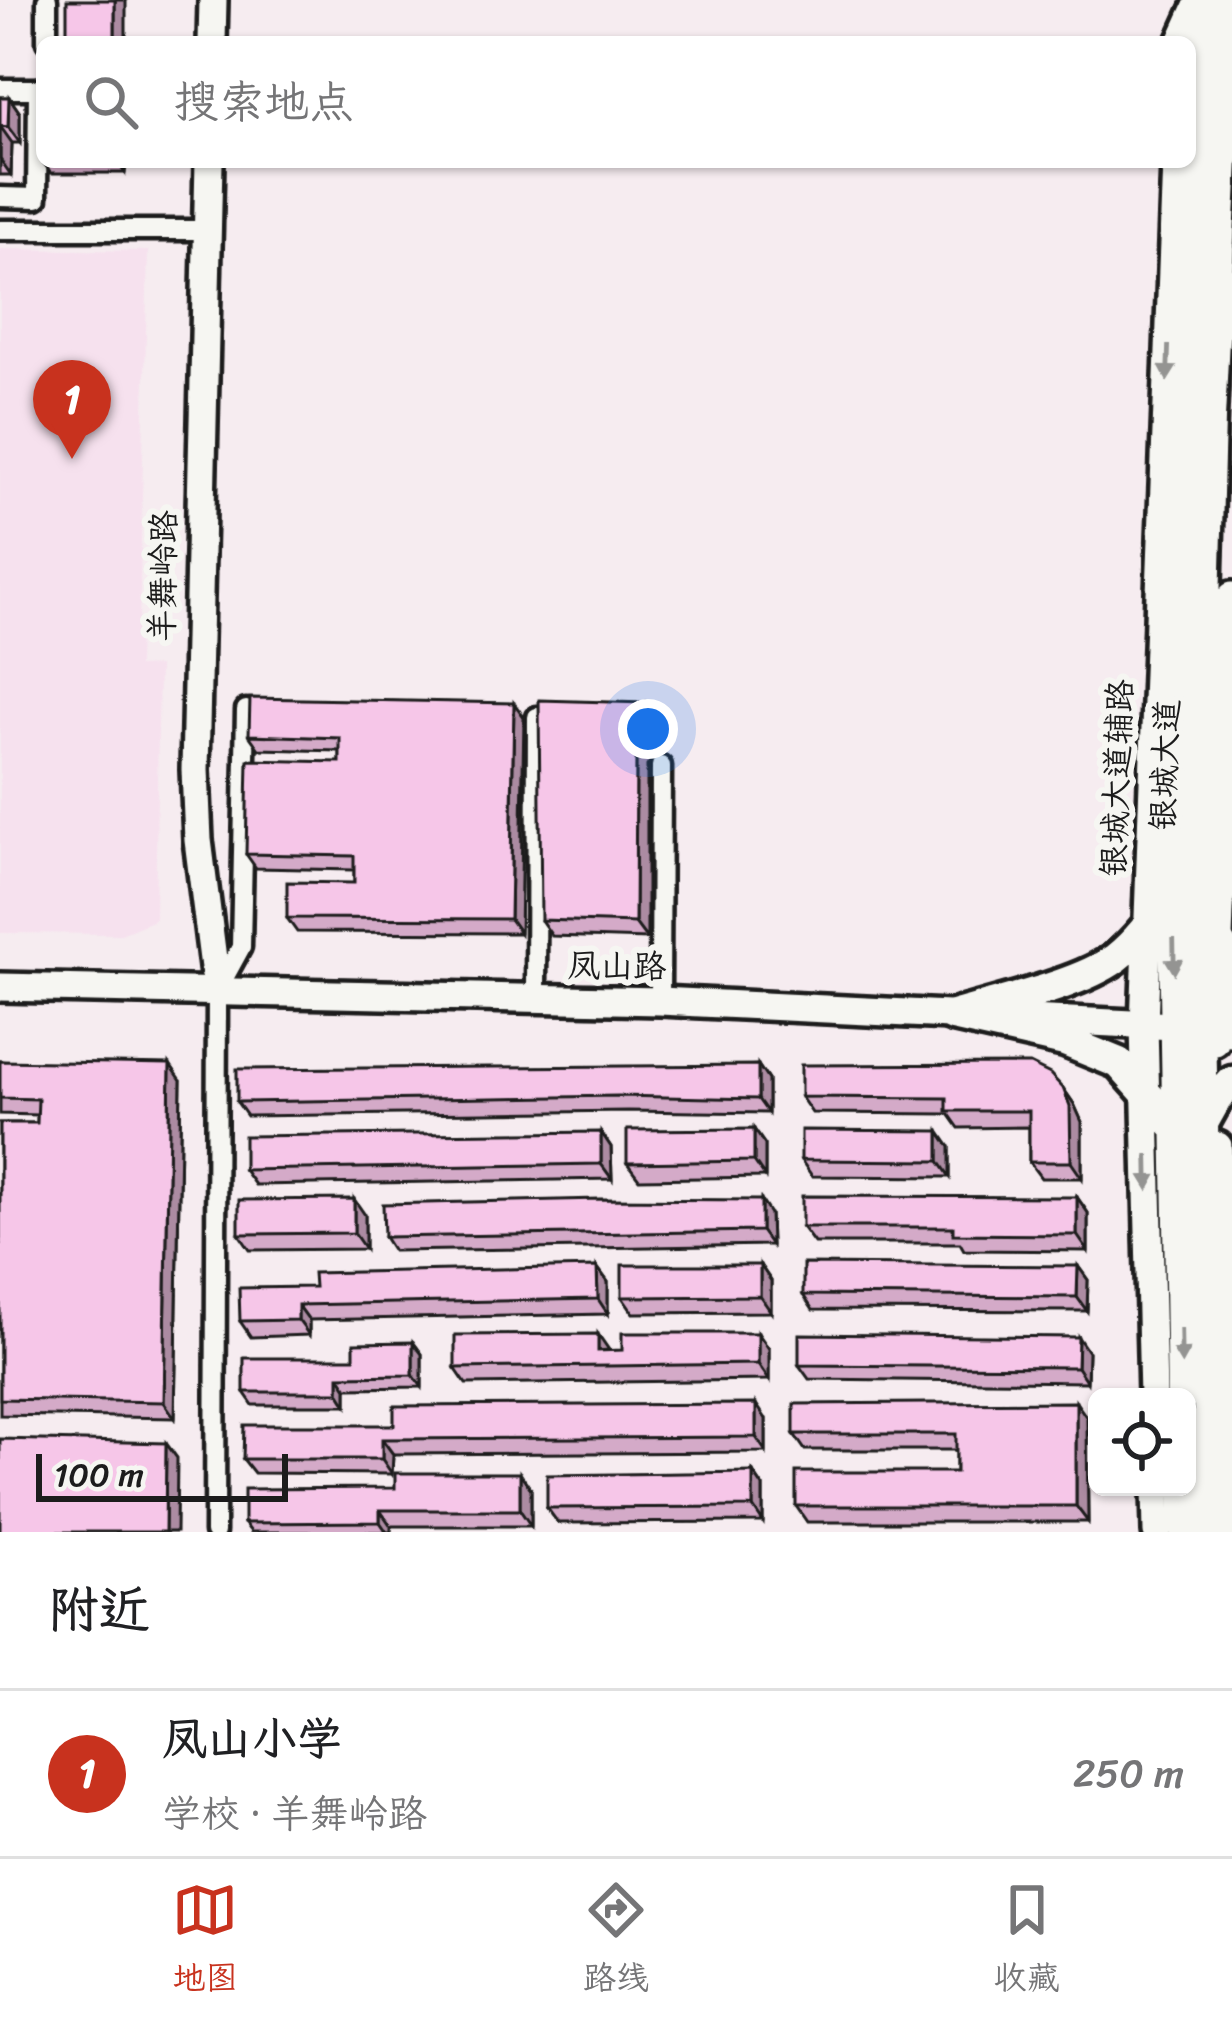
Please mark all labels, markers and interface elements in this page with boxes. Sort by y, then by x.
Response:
search box [36,36,1196,168]
text: 搜索地点 [174,62,354,142]
icon: search [78,69,144,135]
one-way arrow [1158,345,1177,383]
pin: 1 [33,360,111,459]
street label: 羊舞岭路 [133,510,193,642]
street label: 银城大道辅路 [1085,678,1149,878]
street label: 银城大道 [1134,698,1196,832]
your location [618,699,678,759]
street label: 凤山路 [567,936,667,996]
one-way arrow [1164,938,1183,976]
one-way arrow [1138,1154,1157,1192]
one-way arrow [1171,1328,1190,1366]
map controls [1088,1388,1196,1496]
button: locate [1088,1388,1196,1496]
text: 100 m [54,1446,144,1504]
scale bar [36,1448,288,1501]
text: 附近 [48,1565,150,1655]
text: 凤山小学 [162,1699,342,1779]
text: 1 [79,1739,95,1808]
text: 250 m [1073,1739,1184,1808]
text: 学校 · 羊舞岭路 [162,1779,427,1848]
tab: 地图 [172,1877,238,2007]
tab: 路线 [583,1877,649,2007]
tab: 收藏 [994,1877,1060,2007]

